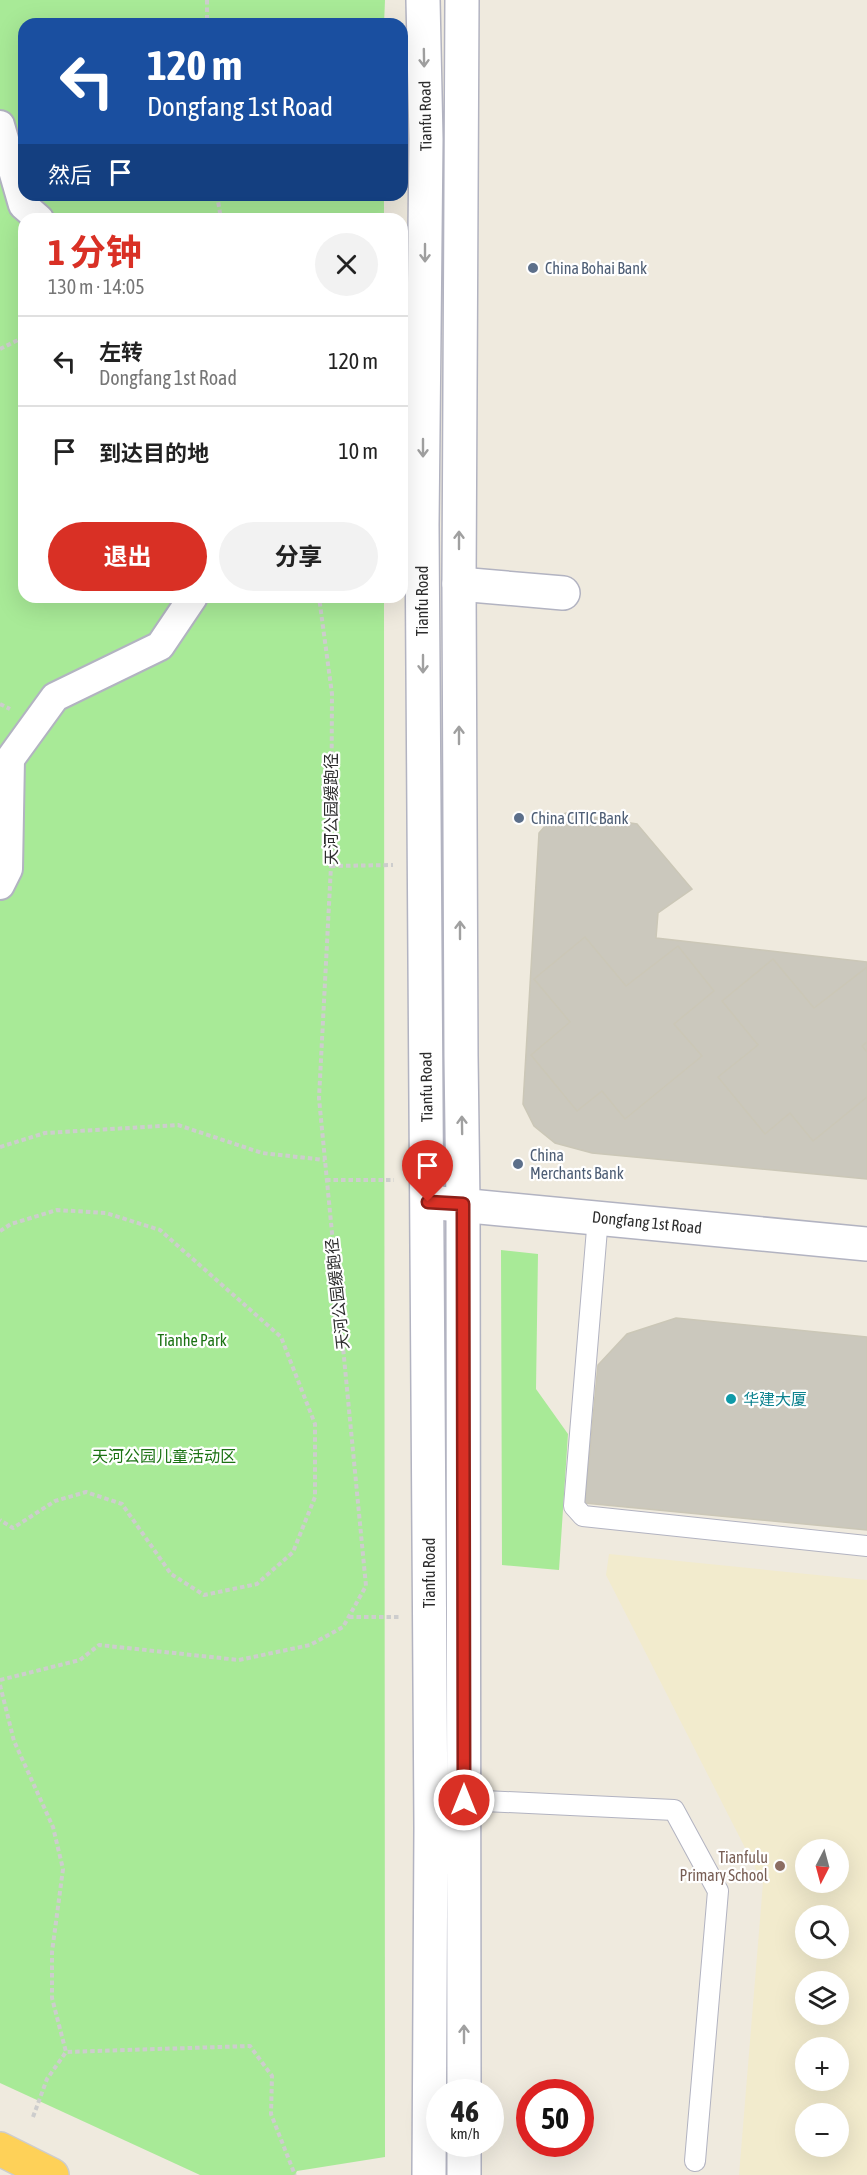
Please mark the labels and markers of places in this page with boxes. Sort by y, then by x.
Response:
place label: China Bohai Bank [545,259,647,277]
marker: China Bohai Bank [526,261,540,275]
place label: China CITIC Bank [531,809,629,827]
marker: China CITIC Bank [512,811,526,825]
pin [402,1140,453,1202]
place label: China Merchants Bank [530,1146,624,1182]
marker: China Merchants Bank [511,1157,525,1171]
place label: 华建大厦 [743,1390,807,1408]
marker: 华建大厦 [724,1392,738,1406]
place label: Tianfulu Primary School [680,1848,769,1885]
marker: Tianfulu Primary School [773,1859,787,1873]

